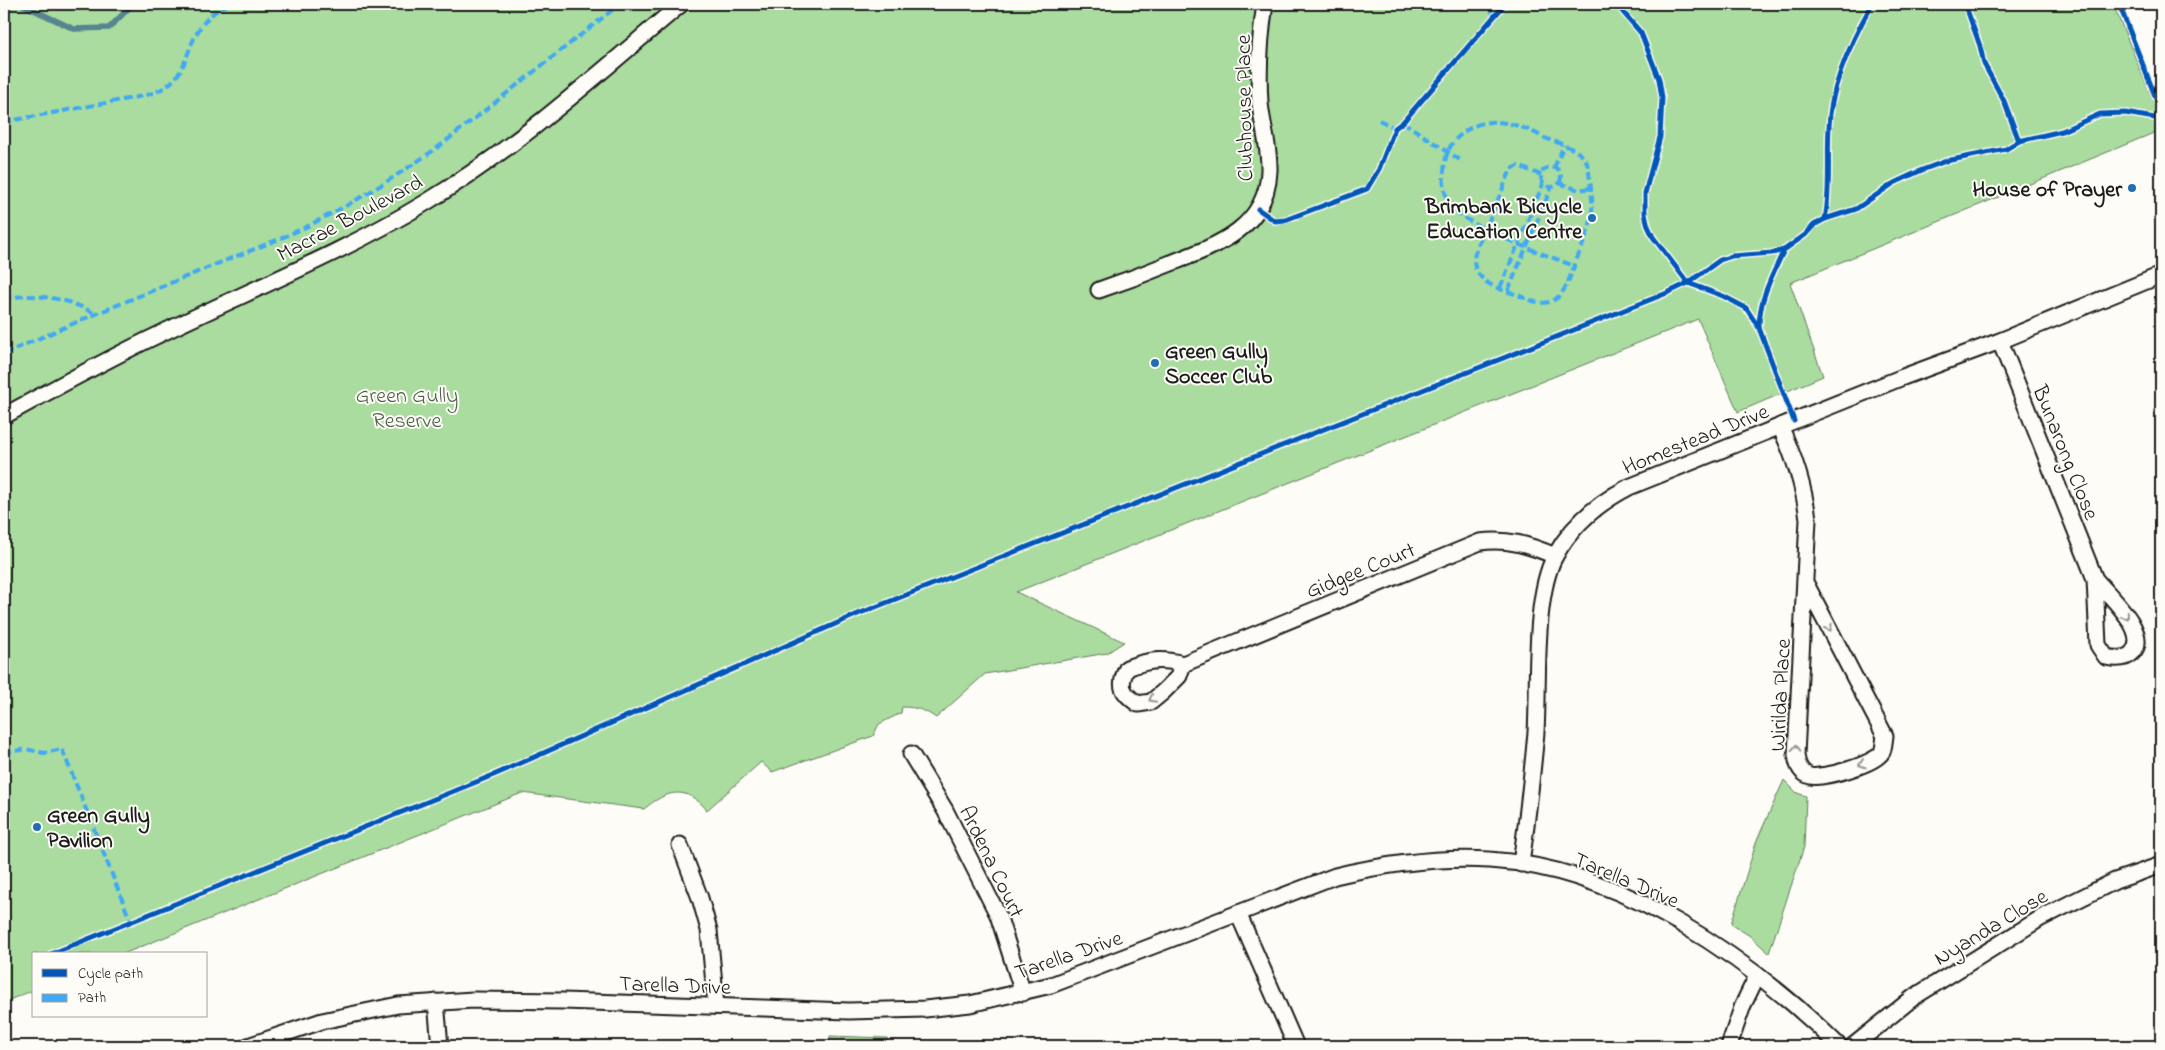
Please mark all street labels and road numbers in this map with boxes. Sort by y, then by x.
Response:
street label: Clubhouse Place [1229,34,1263,182]
street label: Macrae Boulevard [272,168,429,272]
street label: Bunarong Close [2021,380,2106,526]
street label: Homestead Drive [1618,397,1774,485]
street label: Gidgee Court [1302,535,1422,609]
street label: Wirilda Place [1763,638,1801,752]
street label: Ardena Court [949,801,1031,924]
street label: Tarella Drive [1568,845,1684,918]
street label: Nyanda Close [1929,882,2055,976]
street label: Tarella Drive [1011,923,1127,990]
street label: Tarella Drive [618,969,731,1005]

